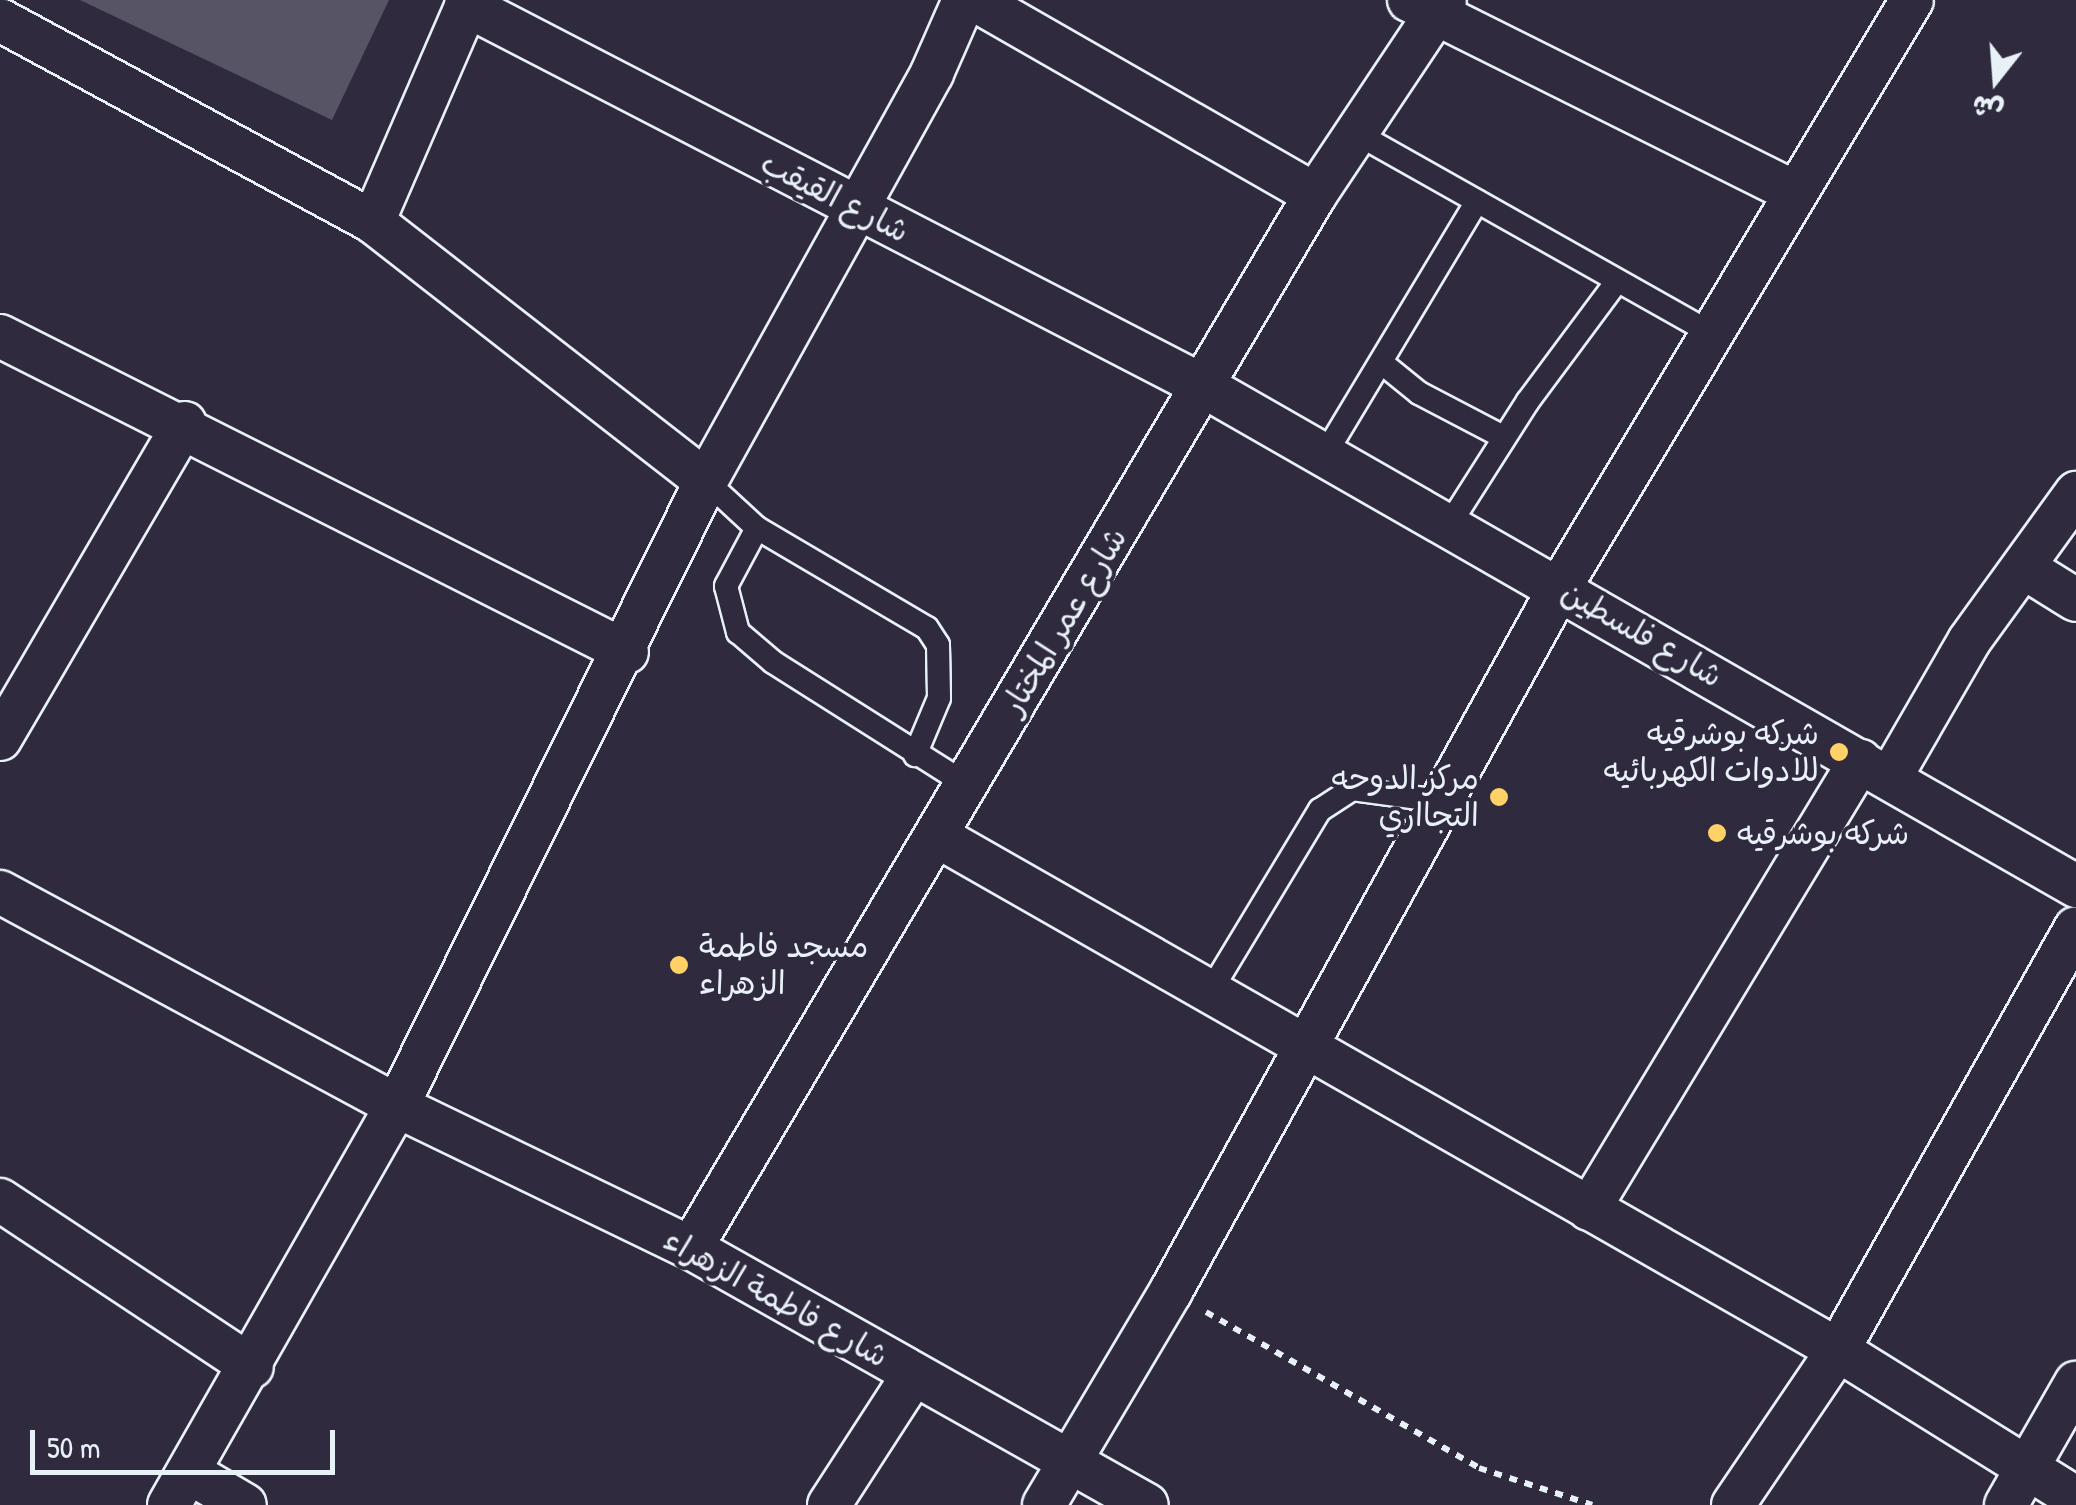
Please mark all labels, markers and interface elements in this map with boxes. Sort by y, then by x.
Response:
north arrow [1946,30,2046,130]
text: ش [1967,86,2008,131]
street label: شارع القيقب [755,143,915,251]
street label: شارع عمر المختار [993,520,1135,722]
street label: شارع فلسطين [1555,573,1729,695]
place label: شركه بوشرقيه للادوات الكهربائيه [1604,715,1819,790]
marker: شركه بوشرقيه للادوات الكهربائيه [1828,741,1850,763]
place label: مركز الدوحه التجااري [1332,760,1479,835]
marker: مركز الدوحه التجااري [1488,786,1510,808]
place label: شركه بوشرقيه [1737,814,1909,852]
marker: شركه بوشرقيه [1706,822,1728,844]
place label: مسجد فاطمة الزهراء [699,928,868,1003]
marker: مسجد فاطمة الزهراء [668,954,690,976]
street label: شارع فاطمة الزهراء [657,1220,895,1376]
scale bar [35,1410,340,1472]
text: 50 m [47,1427,100,1467]

